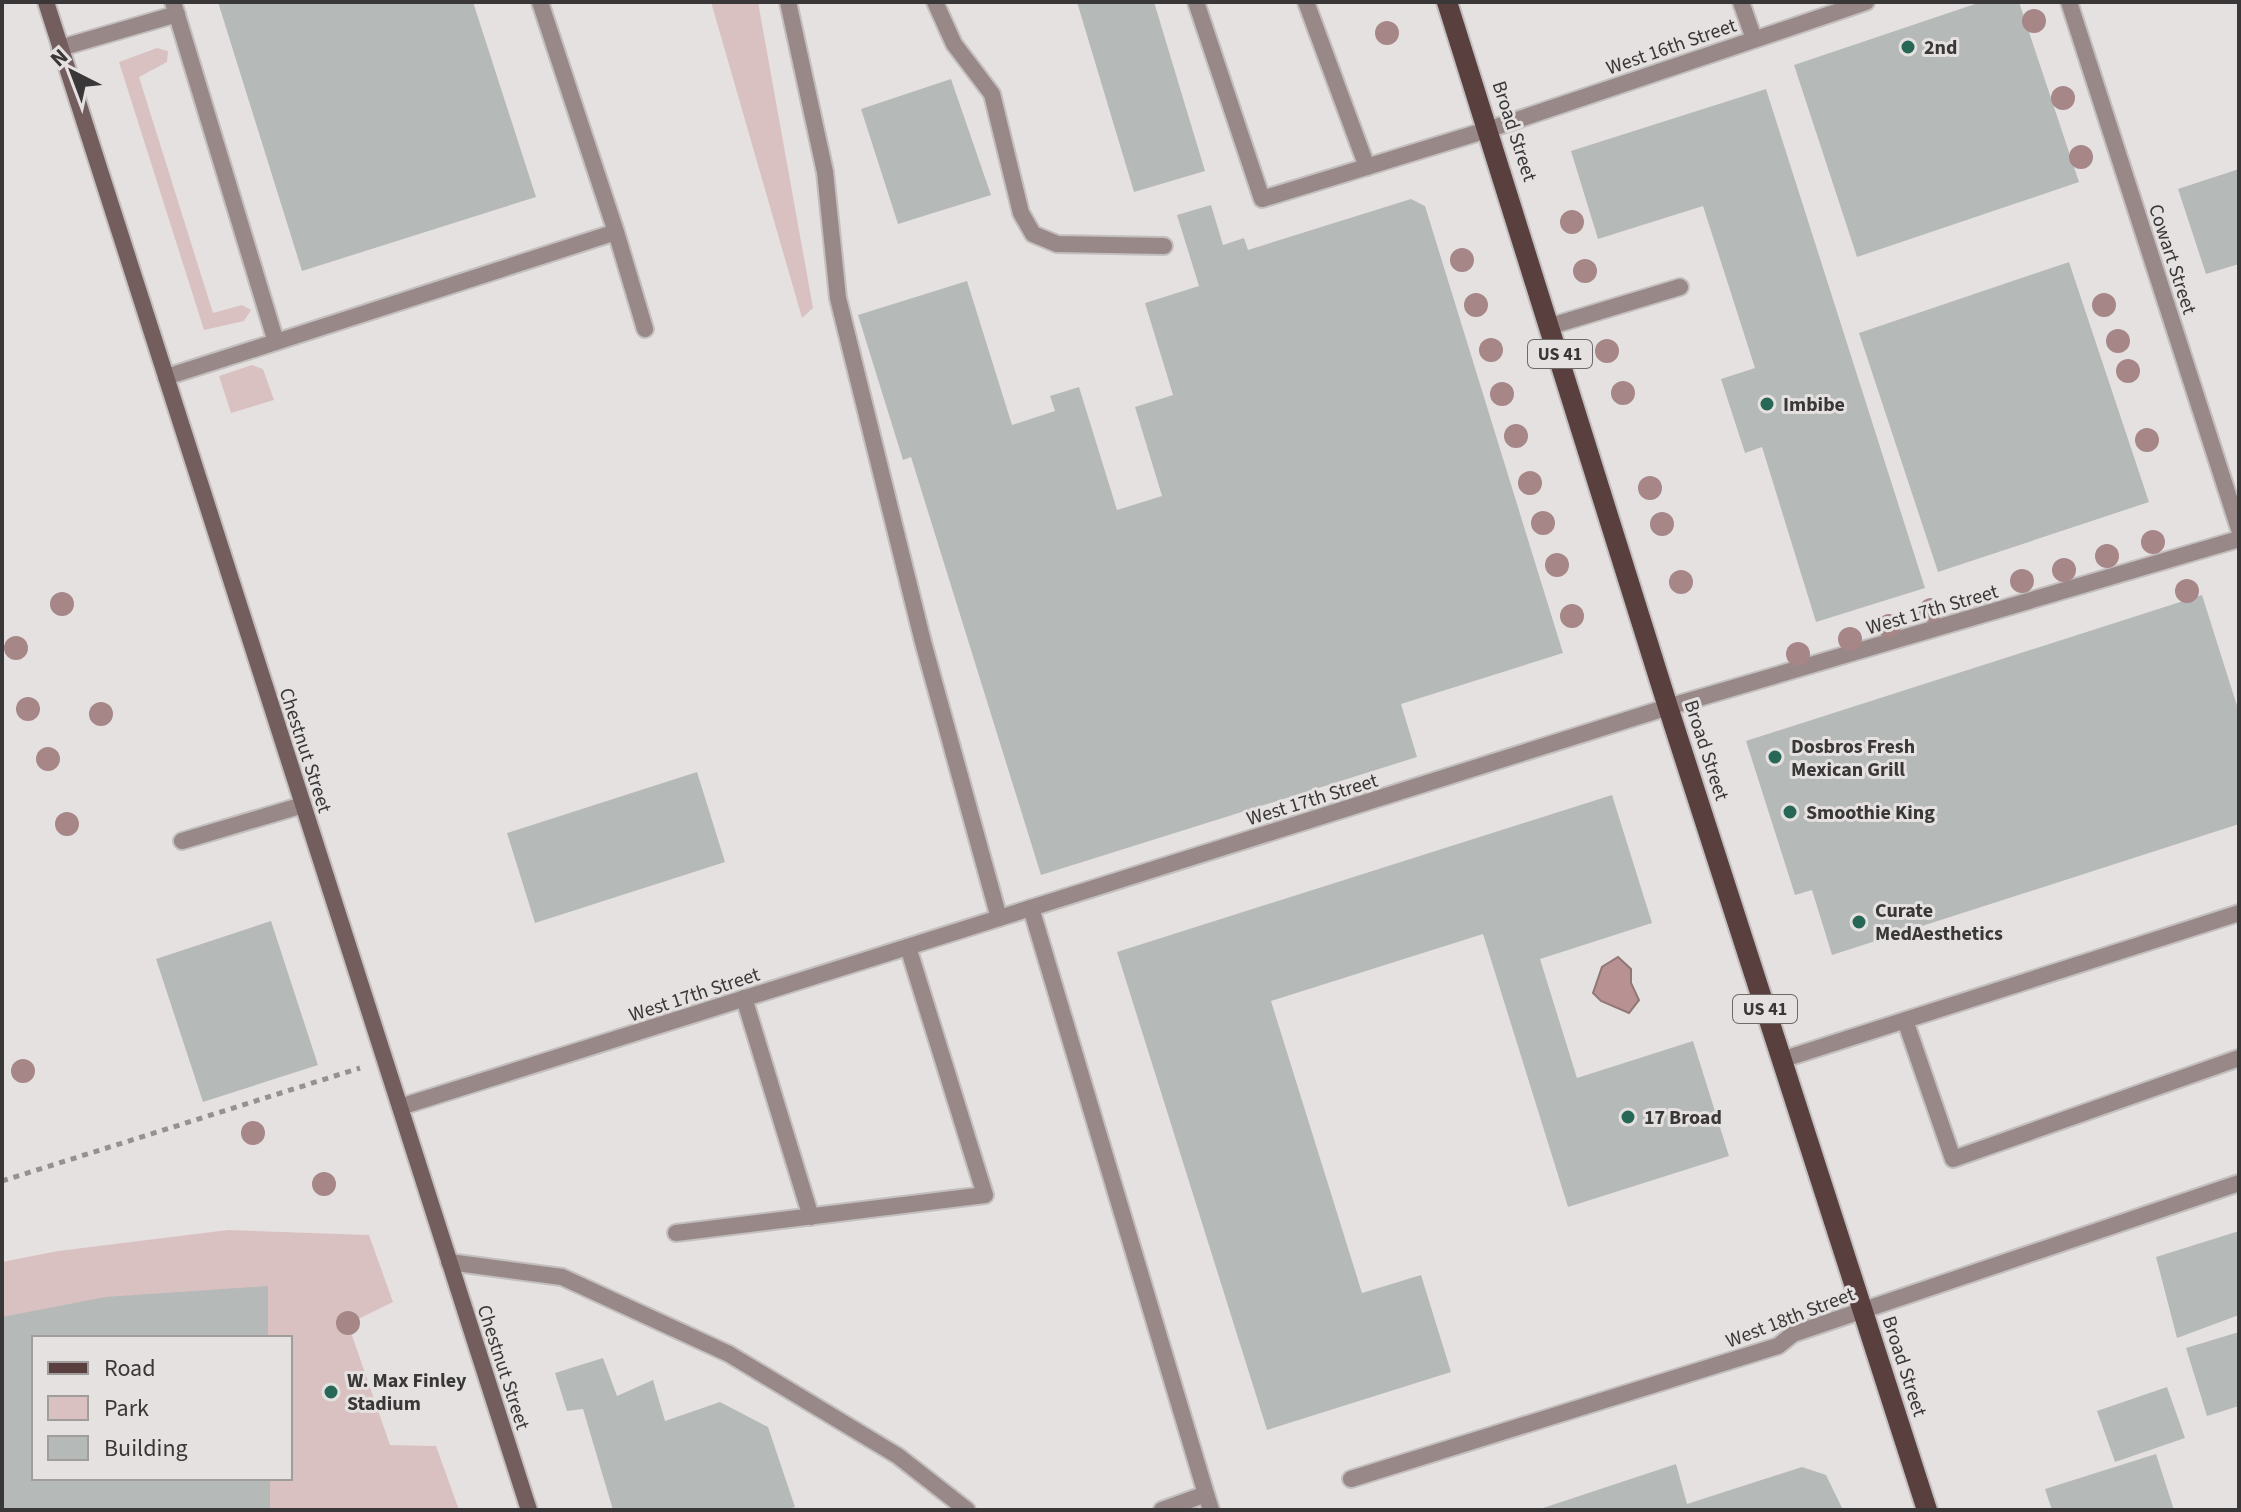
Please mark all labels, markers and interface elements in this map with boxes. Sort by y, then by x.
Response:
street label: West 16th Street [1602,11,1740,82]
north arrow [32,32,112,112]
place label: 2nd [1924,34,1957,62]
marker: 2nd [1899,38,1917,56]
text: N [43,41,75,75]
street label: Broad Street [1485,77,1544,185]
street label: Cowart Street [2141,201,2203,318]
road number: US 41 [1528,340,1592,368]
place label: Imbibe [1783,391,1845,419]
marker: Imbibe [1758,395,1776,413]
street label: West 17th Street [1863,578,2002,642]
street label: Chestnut Street [272,684,338,817]
street label: Broad Street [1677,696,1736,804]
place label: Dosbros Fresh Mexican Grill [1791,733,1915,784]
marker: Dosbros Fresh Mexican Grill [1766,748,1784,766]
street label: West 17th Street [1243,767,1382,833]
place label: Smoothie King [1806,799,1935,827]
marker: Smoothie King [1781,803,1799,821]
place label: Curate MedAesthetics [1875,897,2003,948]
marker: Curate MedAesthetics [1850,913,1868,931]
street label: West 17th Street [625,961,764,1029]
road number: US 41 [1733,995,1797,1023]
place label: 17 Broad [1644,1104,1722,1132]
marker: 17 Broad [1619,1108,1637,1126]
street label: West 18th Street [1722,1280,1859,1355]
street label: Chestnut Street [470,1301,536,1434]
street label: Broad Street [1875,1312,1934,1420]
legend [32,1336,292,1480]
text: Road [104,1351,156,1386]
place label: W. Max Finley Stadium [347,1367,467,1418]
marker: W. Max Finley Stadium [322,1383,340,1401]
text: Park [104,1391,149,1426]
text: Building [104,1431,188,1466]

